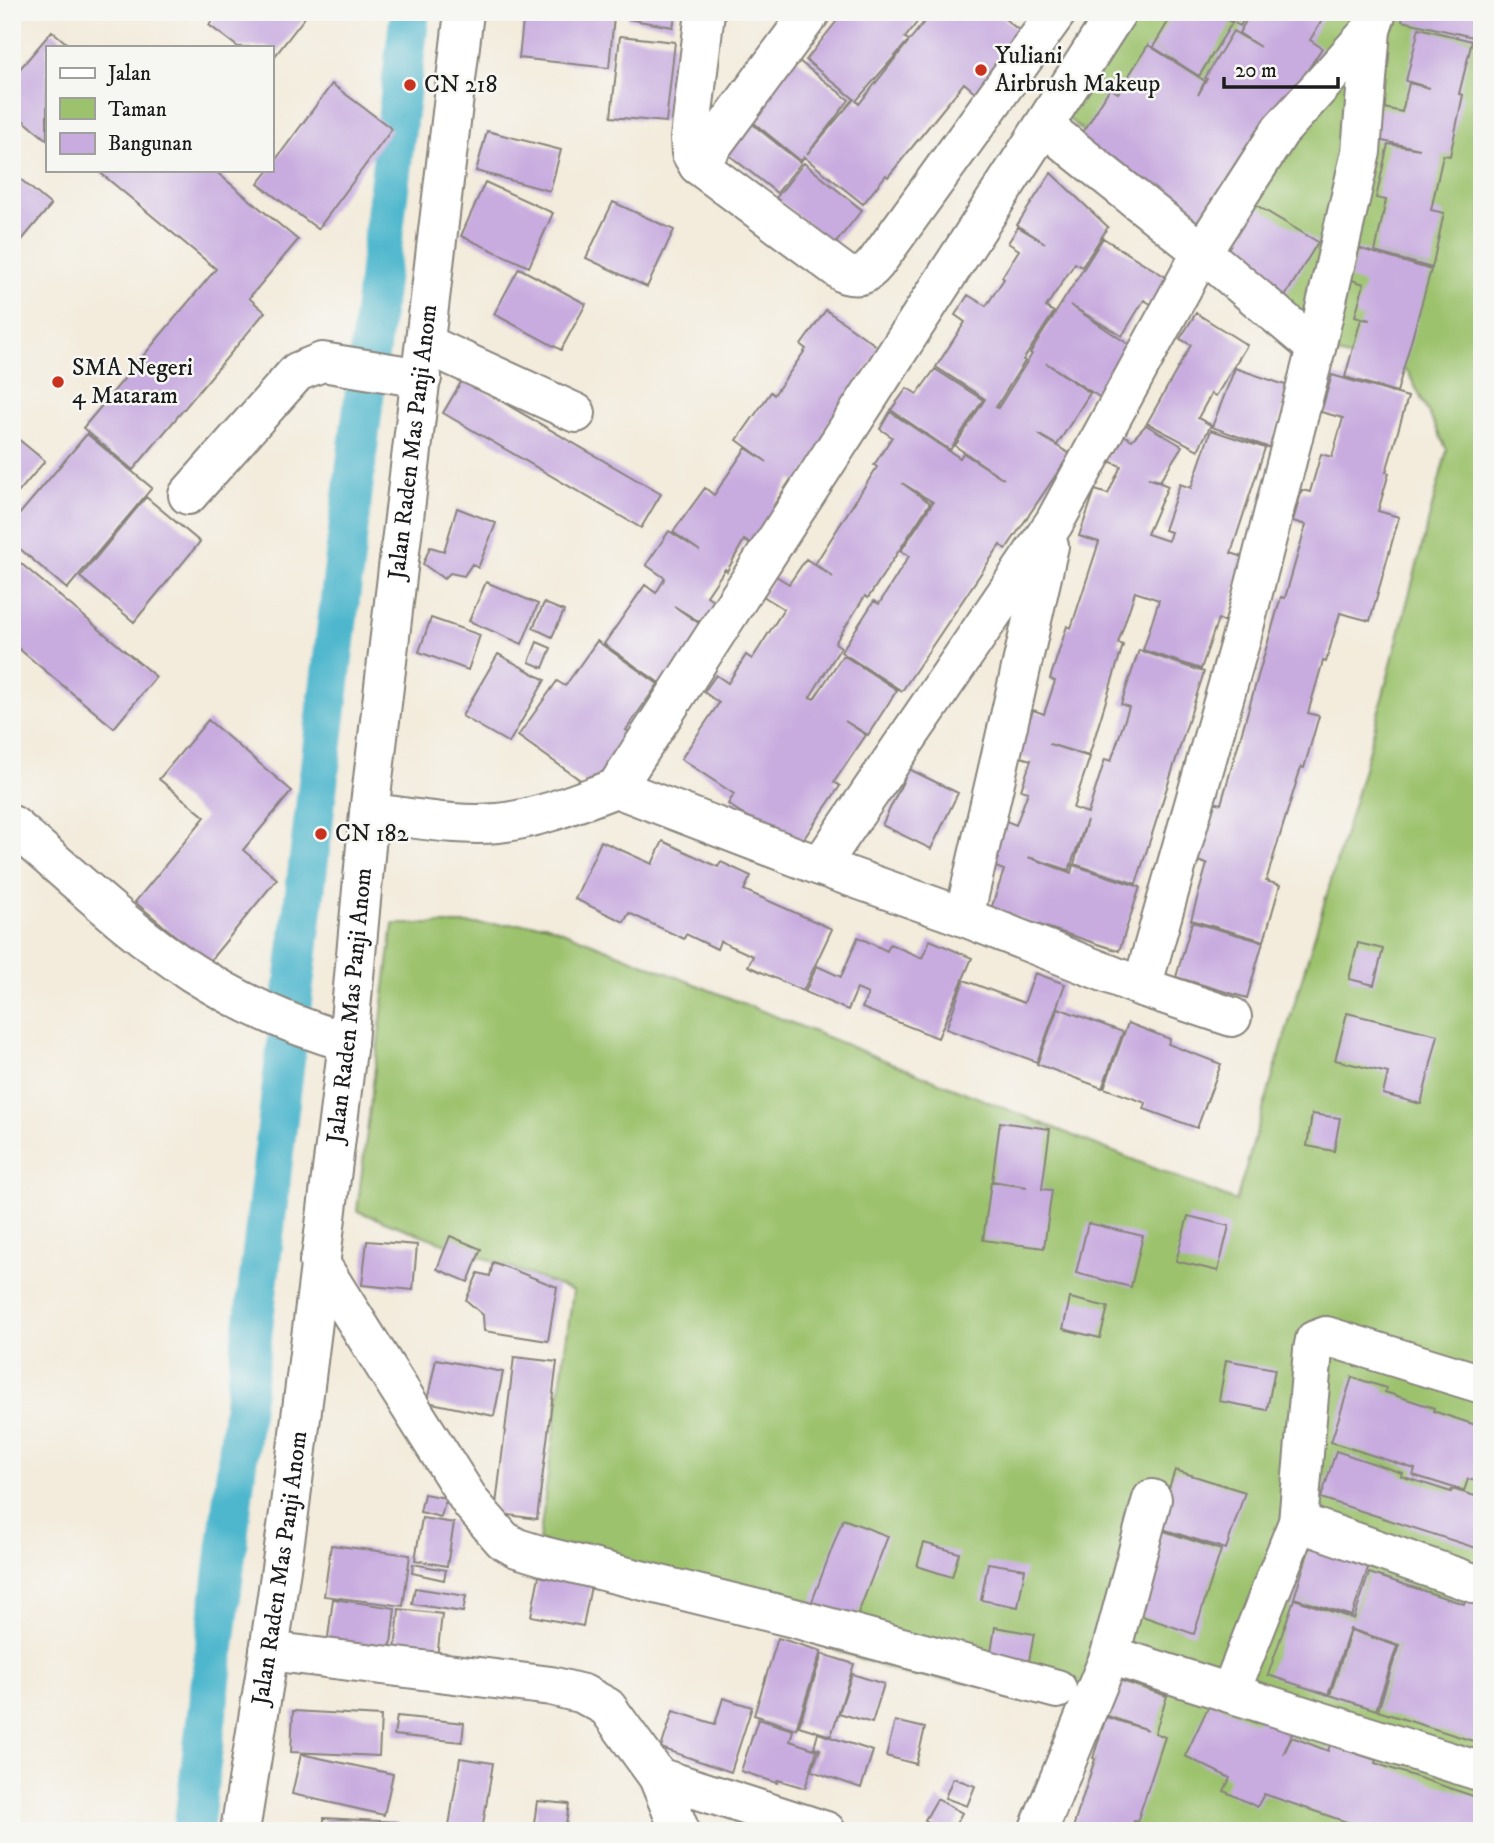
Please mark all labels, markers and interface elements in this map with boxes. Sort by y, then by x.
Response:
place label: Yuliani Airbrush Makeup [995,41,1160,99]
legend [46,46,273,172]
scale bar [1224,46,1338,90]
text: 20 m [1235,58,1277,84]
text: Jalan [106,61,151,87]
marker: Yuliani Airbrush Makeup [973,62,989,78]
place label: CN 218 [424,70,497,100]
marker: CN 218 [402,77,418,93]
text: Taman [108,97,167,123]
text: Bangunan [108,131,192,157]
street label: Jalan Raden Mas Panji Anom [382,303,444,583]
place label: SMA Negeri 4 Mataram [72,353,193,411]
marker: SMA Negeri 4 Mataram [50,374,66,390]
place label: CN 182 [335,819,409,849]
marker: CN 182 [313,826,329,842]
street label: Jalan Raden Mas Panji Anom [320,866,379,1147]
street label: Jalan Raden Mas Panji Anom [245,1429,314,1709]

